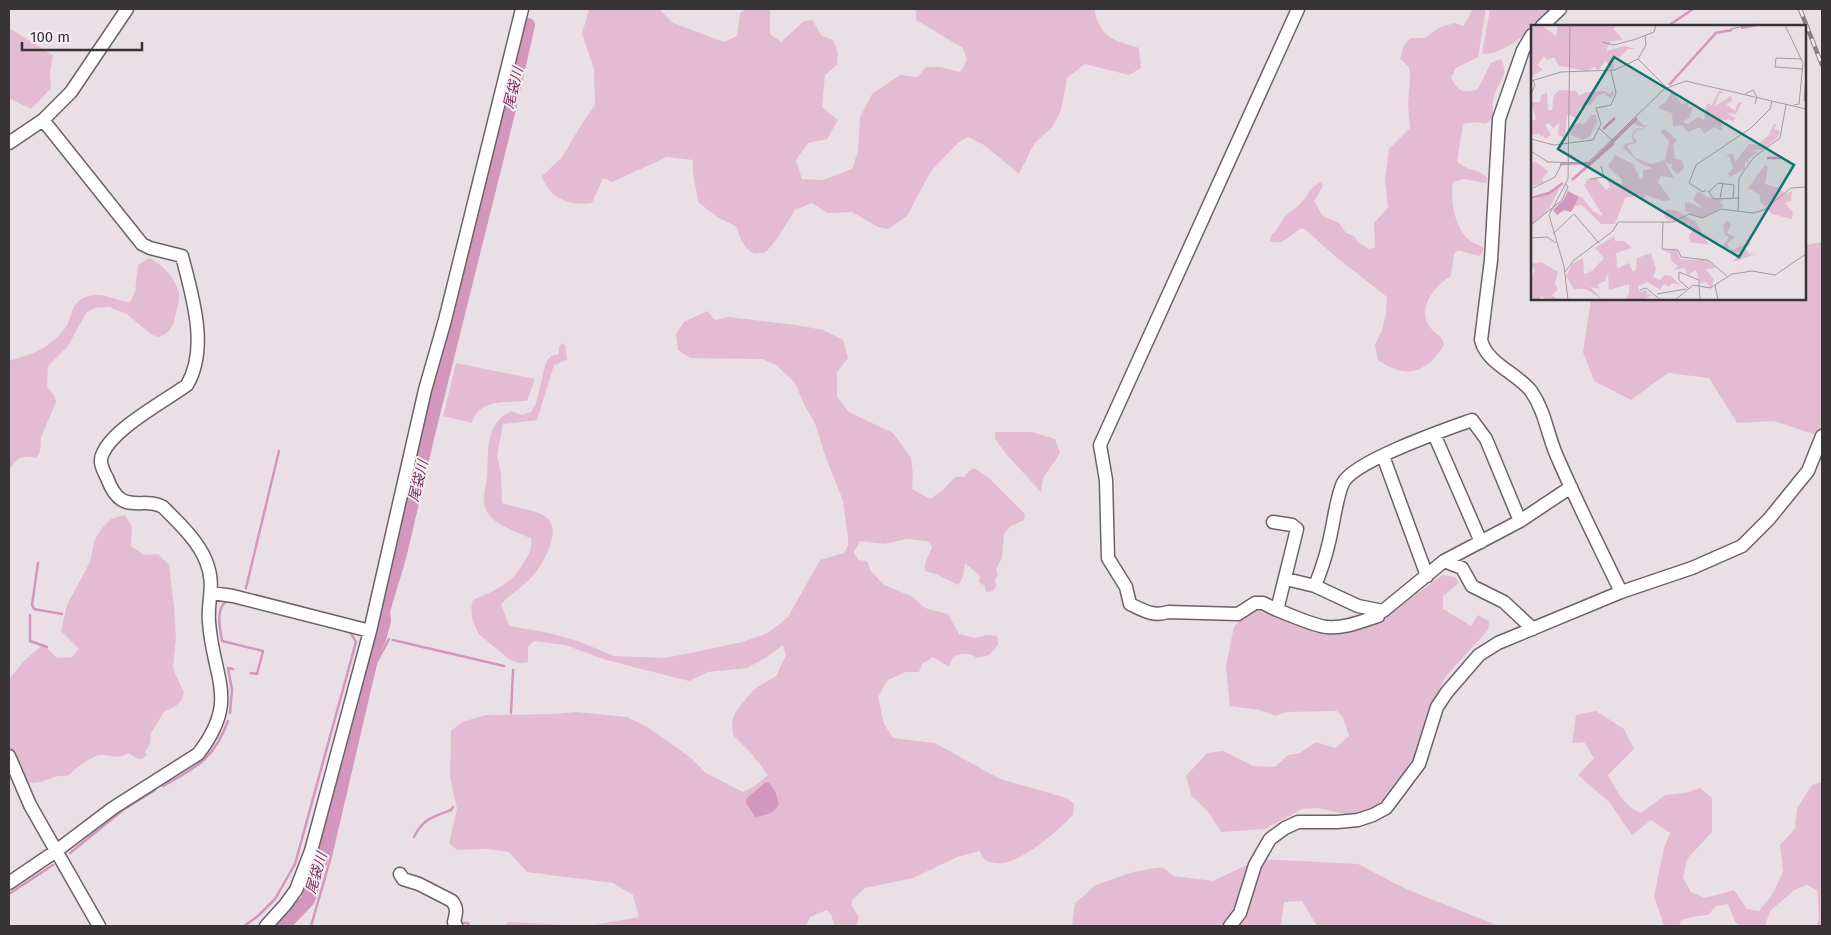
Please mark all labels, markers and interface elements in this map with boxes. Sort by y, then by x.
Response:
scale bar [22,20,142,52]
inset map [1531,25,1806,300]
text: 100 m [30,28,70,46]
water label: 尾袋川 [500,64,527,111]
water label: 尾袋川 [405,457,432,504]
water label: 尾袋川 [302,849,331,896]

